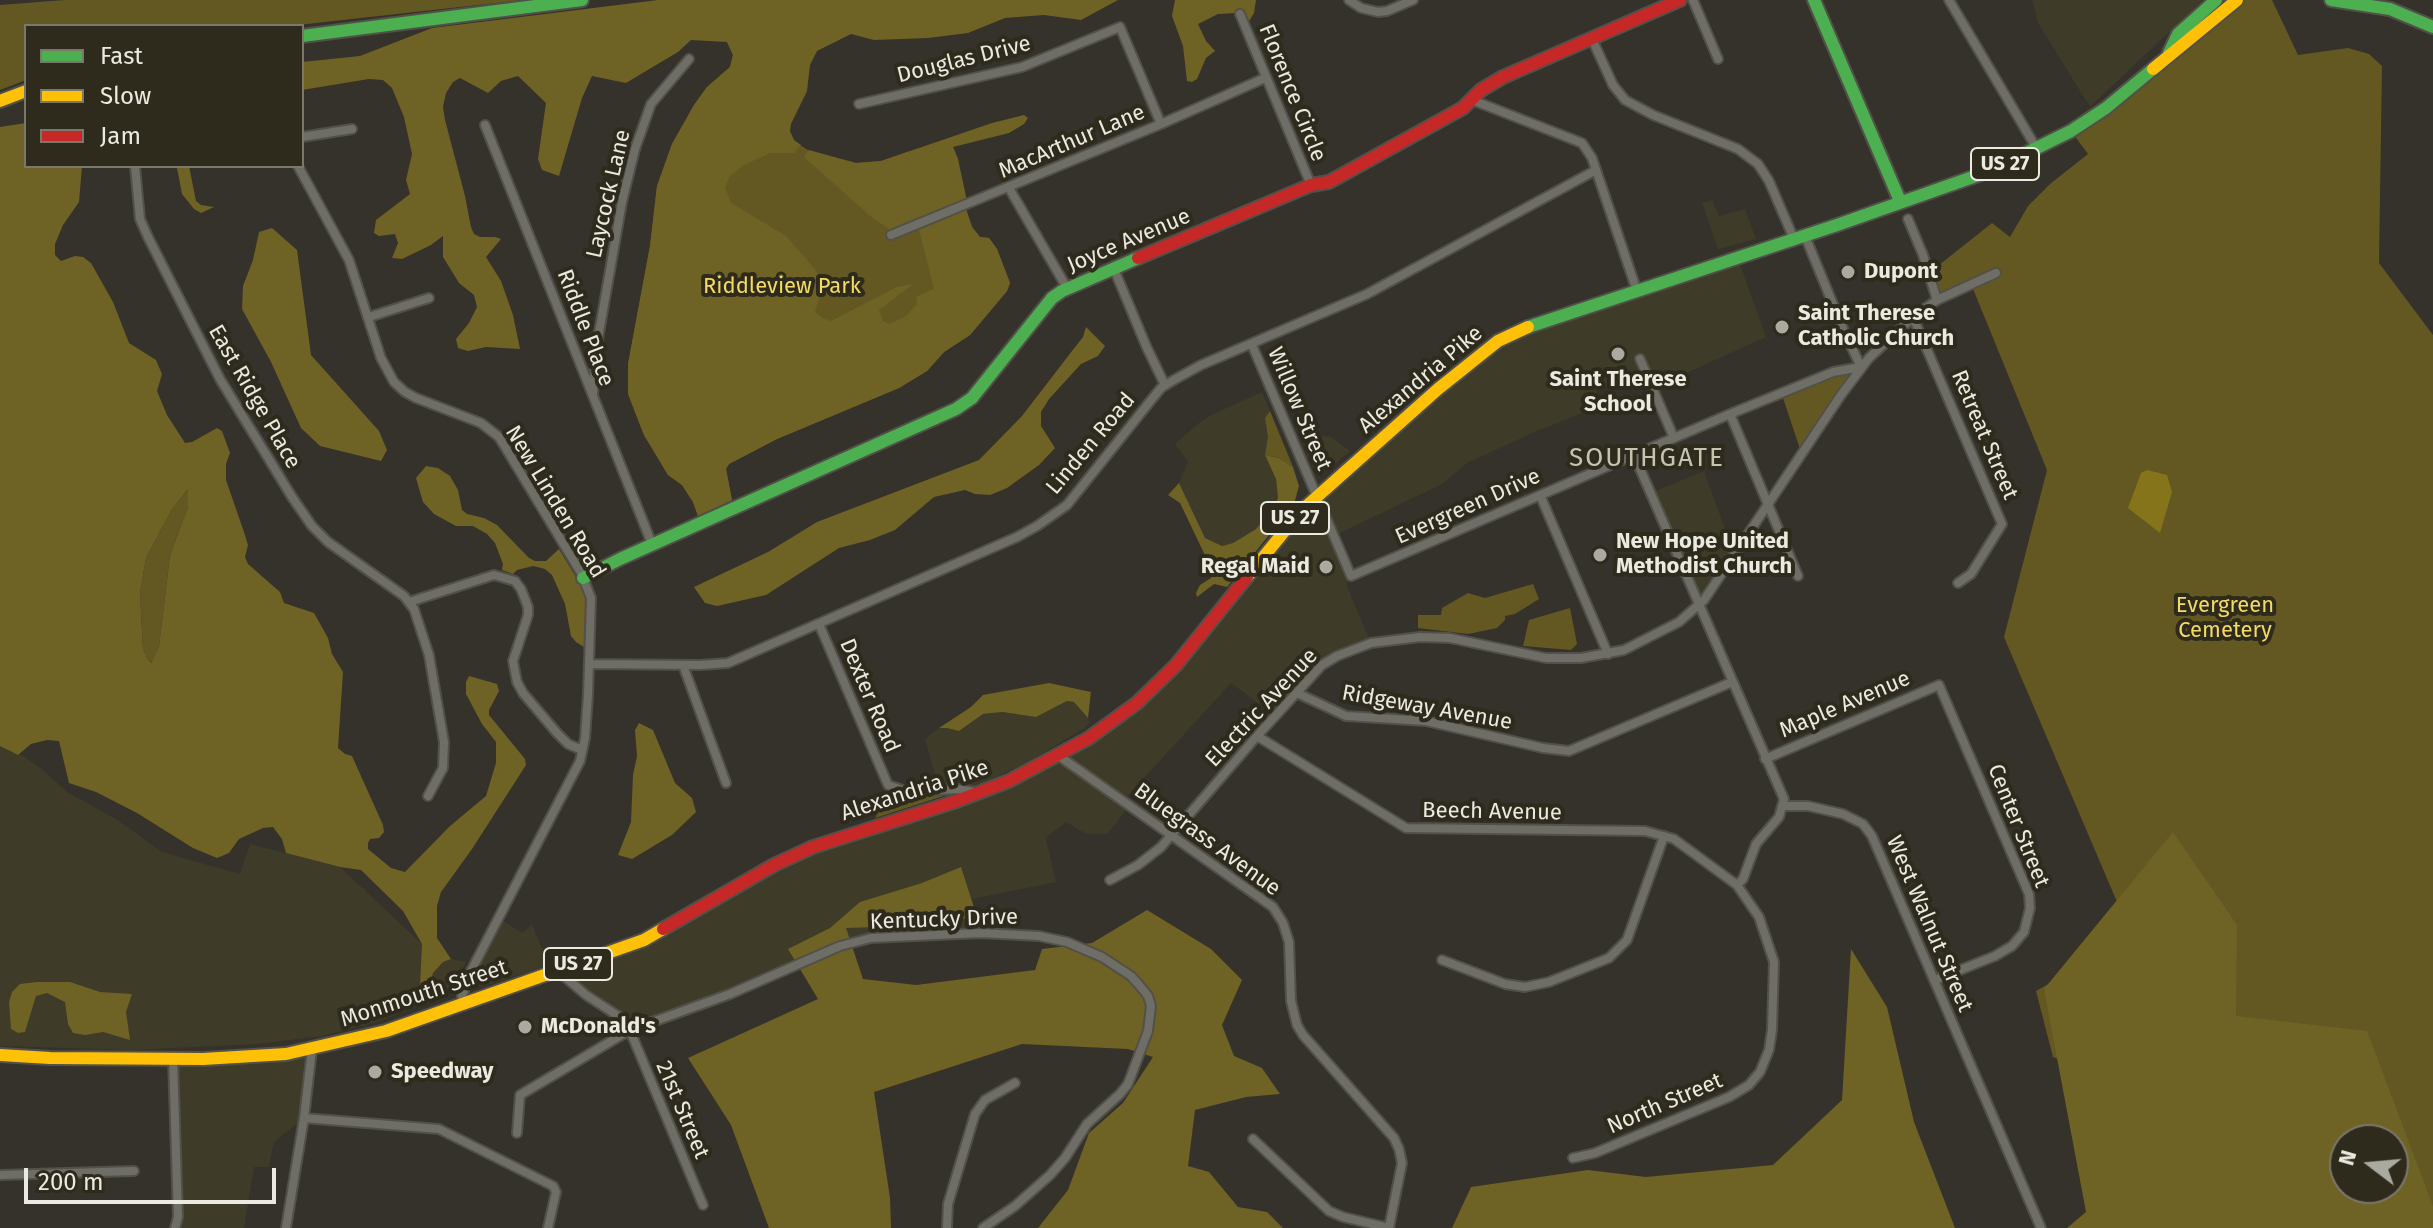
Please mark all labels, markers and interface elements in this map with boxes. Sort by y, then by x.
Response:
street label: Florence Circle [1252,21,1332,165]
legend [24,24,304,168]
street label: Douglas Drive [894,31,1034,89]
text: Fast [100,42,143,70]
text: Slow [100,82,151,110]
street label: MacArthur Lane [995,99,1149,185]
text: Jam [100,122,141,150]
street label: Laycock Lane [581,127,637,261]
road number: US 27 [1971,148,2039,180]
street label: Joyce Avenue [1063,203,1195,279]
place label: Dupont [1864,259,1938,285]
marker: Dupont [1839,263,1857,281]
street label: Riddle Place [551,266,619,390]
park label: Riddleview Park [703,274,861,300]
place label: Saint Therese Catholic Church [1798,301,1954,352]
marker: Saint Therese Catholic Church [1773,318,1791,336]
street label: East Ridge Place [202,320,306,474]
street label: Alexandria Pike [1354,321,1488,439]
street label: Willow Street [1261,343,1337,475]
marker: Saint Therese School [1609,345,1627,363]
street label: Retreat Street [1945,366,2023,504]
place label: Saint Therese School [1549,367,1687,418]
street label: Linden Road [1041,388,1141,500]
street label: New Linden Road [499,421,611,583]
district label: SOUTHGATE [1569,443,1725,475]
street label: Evergreen Drive [1391,463,1545,551]
road number: US 27 [1261,502,1329,534]
place label: New Hope United Methodist Church [1616,529,1792,580]
marker: New Hope United Methodist Church [1591,546,1609,564]
place label: Regal Maid [1201,554,1310,580]
marker: Regal Maid [1317,558,1335,576]
park label: Evergreen Cemetery [2176,593,2274,644]
street label: Dexter Road [833,635,905,757]
street label: Electric Avenue [1200,643,1324,773]
street label: Maple Avenue [1776,666,1914,744]
street label: Ridgeway Avenue [1340,680,1514,736]
street label: Alexandria Pike [838,755,992,827]
street label: Center Street [1981,761,2055,891]
street label: Bluegrass Avenue [1129,778,1285,902]
street label: Beech Avenue [1422,798,1562,826]
street label: West Walnut Street [1880,832,1978,1016]
street label: Kentucky Drive [869,904,1019,936]
road number: US 27 [544,948,612,980]
street label: Monmouth Street [337,955,511,1033]
place label: McDonald's [541,1014,656,1040]
marker: McDonald's [516,1018,534,1036]
street label: 21st Street [650,1057,714,1163]
place label: Speedway [391,1059,493,1085]
marker: Speedway [366,1063,384,1081]
street label: North Street [1603,1068,1727,1140]
north arrow [2329,1124,2409,1204]
text: N [2332,1147,2362,1169]
scale bar [28,1152,280,1202]
text: 200 m [38,1168,104,1196]

